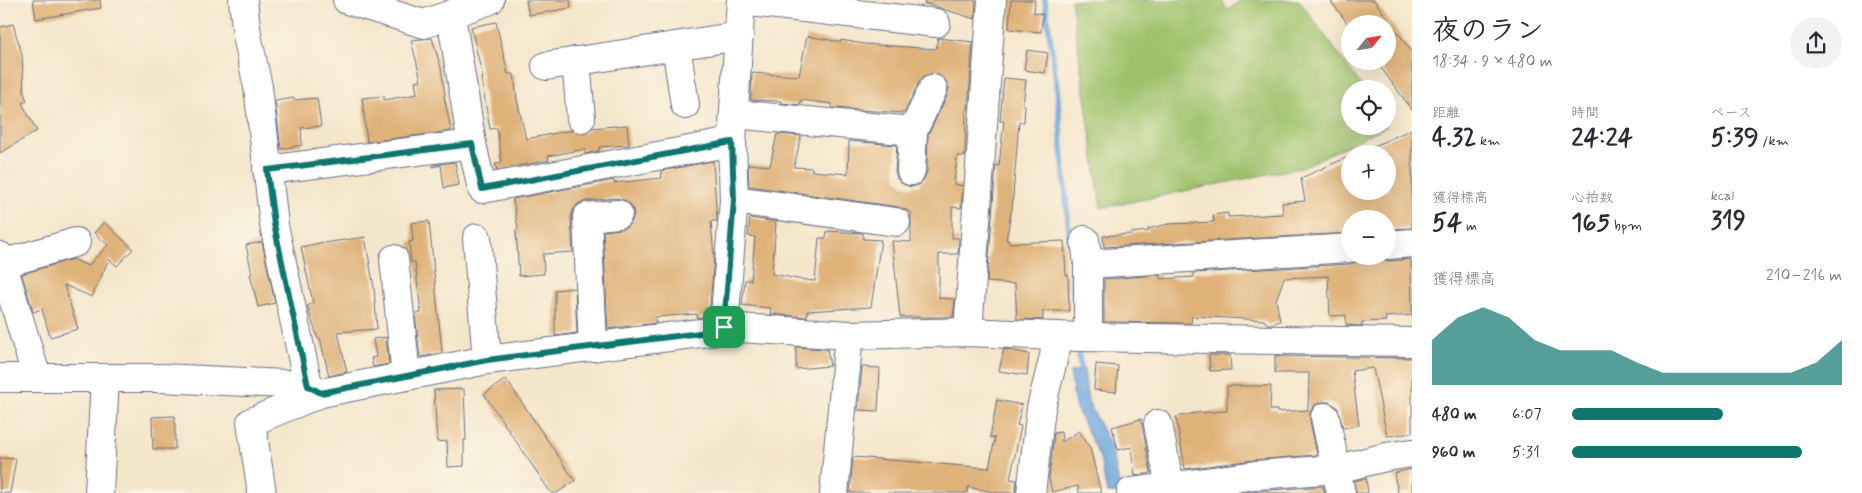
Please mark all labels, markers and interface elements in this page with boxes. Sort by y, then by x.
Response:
text: 夜のラン [1432,13,1544,50]
north arrow [1341,15,1396,70]
map controls [1341,15,1396,265]
button: share [1790,17,1842,69]
text: 18:34 · 9 × 480 m [1432,51,1552,72]
button: locate [1341,80,1396,135]
text: 距離 [1432,104,1460,122]
text: 時間 [1571,104,1599,122]
text: ペース [1711,104,1752,122]
text: 4.32 [1432,122,1476,155]
text: 24:24 [1571,122,1633,155]
text: 5:39 [1711,122,1759,155]
text: km [1476,132,1500,150]
text: /km [1759,132,1789,150]
button: + [1341,145,1396,200]
text: kcal [1711,187,1734,205]
text: 獲得標高 [1432,189,1488,207]
text: 心拍数 [1571,189,1613,207]
text: 319 [1711,205,1746,238]
text: 54 [1432,207,1462,240]
text: 165 [1571,207,1610,240]
button: − [1341,210,1396,265]
text: m [1462,217,1477,235]
text: bpm [1610,217,1642,235]
text: 210–216 m [1766,265,1842,286]
text: 獲得標高 [1432,269,1496,290]
pin [703,306,745,348]
icon: arrive [710,313,738,341]
text: 480 m [1432,404,1477,425]
text: 6:07 [1512,404,1541,425]
text: 960 m [1432,442,1475,463]
text: 5:31 [1512,442,1540,463]

